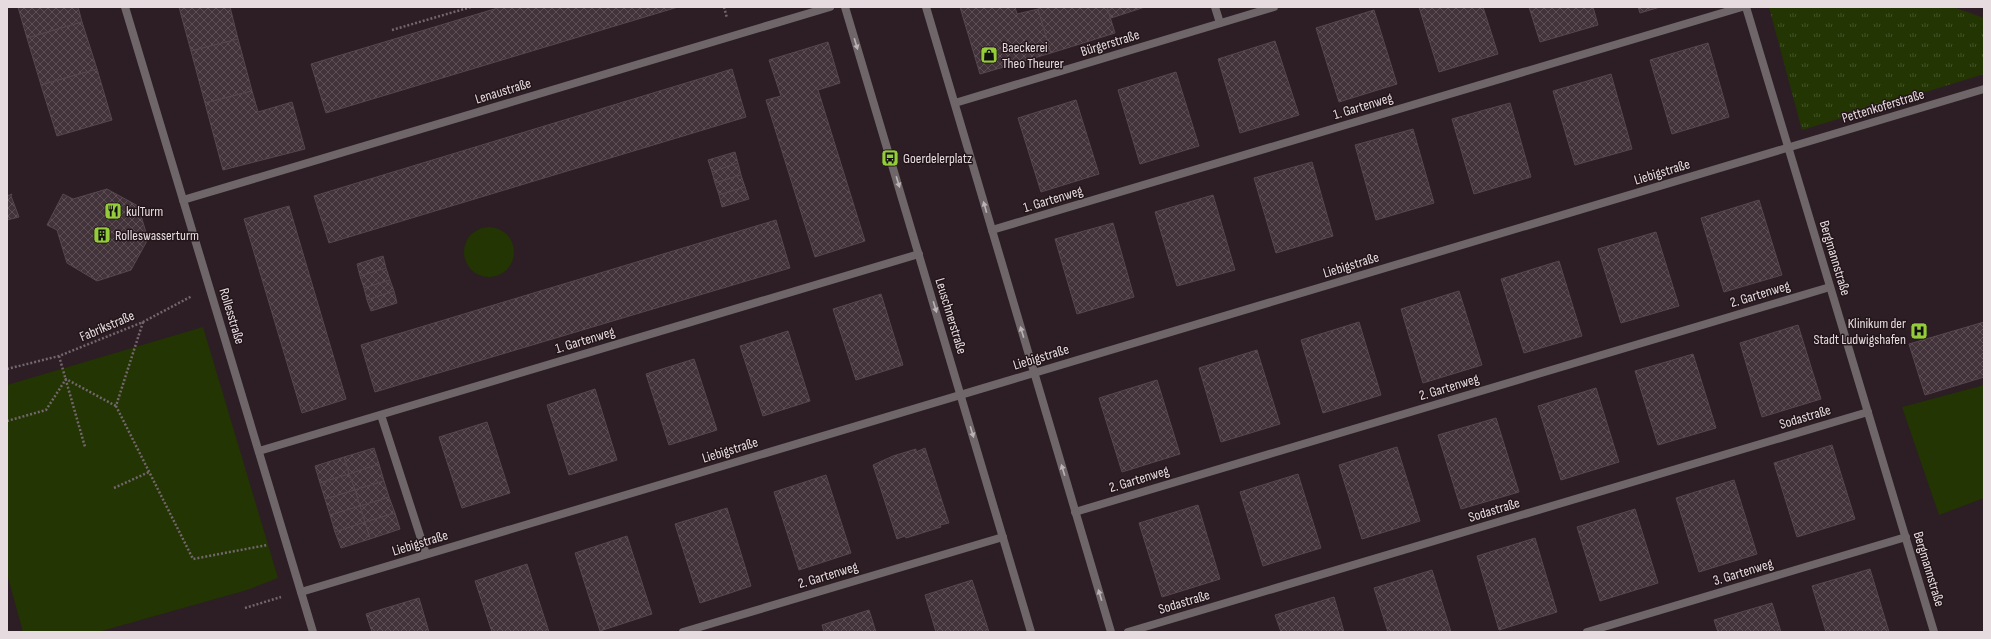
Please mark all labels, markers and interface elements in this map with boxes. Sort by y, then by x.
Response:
street label: Bürgerstraße [1078,26,1142,60]
one-way arrow [853,39,859,51]
place label: Baeckerei Theo Theurer [1002,39,1064,72]
shop icon: Baeckerei Theo Theurer [979,45,999,65]
street label: Lenaustraße [473,74,533,108]
street label: Pettenkoferstraße [1840,85,1926,127]
street label: 1. Gartenweg [1331,89,1395,123]
bus stop icon: Goerdelerplatz [880,148,900,168]
place label: Goerdelerplatz [903,150,972,167]
street label: Liebigstraße [1632,155,1692,189]
one-way arrow [895,177,901,189]
street label: 1. Gartenweg [1021,182,1085,216]
restaurant icon: kulTurm [103,201,123,221]
one-way arrow [982,201,988,213]
place label: kulTurm [126,203,163,220]
street label: Bergmannstraße [1816,218,1854,298]
building icon: Rolleswasserturm [92,225,112,245]
place label: Rolleswasserturm [115,227,199,244]
street label: Liebigstraße [1321,248,1381,282]
street label: Leuschnerstraße [931,276,971,356]
street label: 2. Gartenweg [1728,277,1792,311]
street label: Rollesstraße [215,286,249,346]
one-way arrow [932,301,938,313]
street label: Fabrikstraße [77,307,137,345]
place label: Klinikum der Stadt Ludwigshafen [1813,315,1906,348]
hospital icon: Klinikum der Stadt Ludwigshafen [1909,321,1929,341]
street label: 1. Gartenweg [553,323,617,357]
one-way arrow [1019,326,1025,338]
street label: Liebigstraße [1011,340,1071,374]
street label: 2. Gartenweg [1417,370,1481,404]
street label: Sodastraße [1777,401,1833,433]
one-way arrow [969,426,975,438]
street label: Liebigstraße [700,433,760,467]
street label: 2. Gartenweg [1107,462,1171,496]
one-way arrow [1060,464,1066,476]
street label: Sodastraße [1466,494,1522,526]
street label: Liebigstraße [390,526,450,560]
street label: Bergmannstraße [1910,529,1948,609]
street label: 3. Gartenweg [1711,555,1776,589]
street label: 2. Gartenweg [796,558,860,592]
street label: Sodastraße [1156,586,1212,618]
one-way arrow [1097,588,1103,600]

